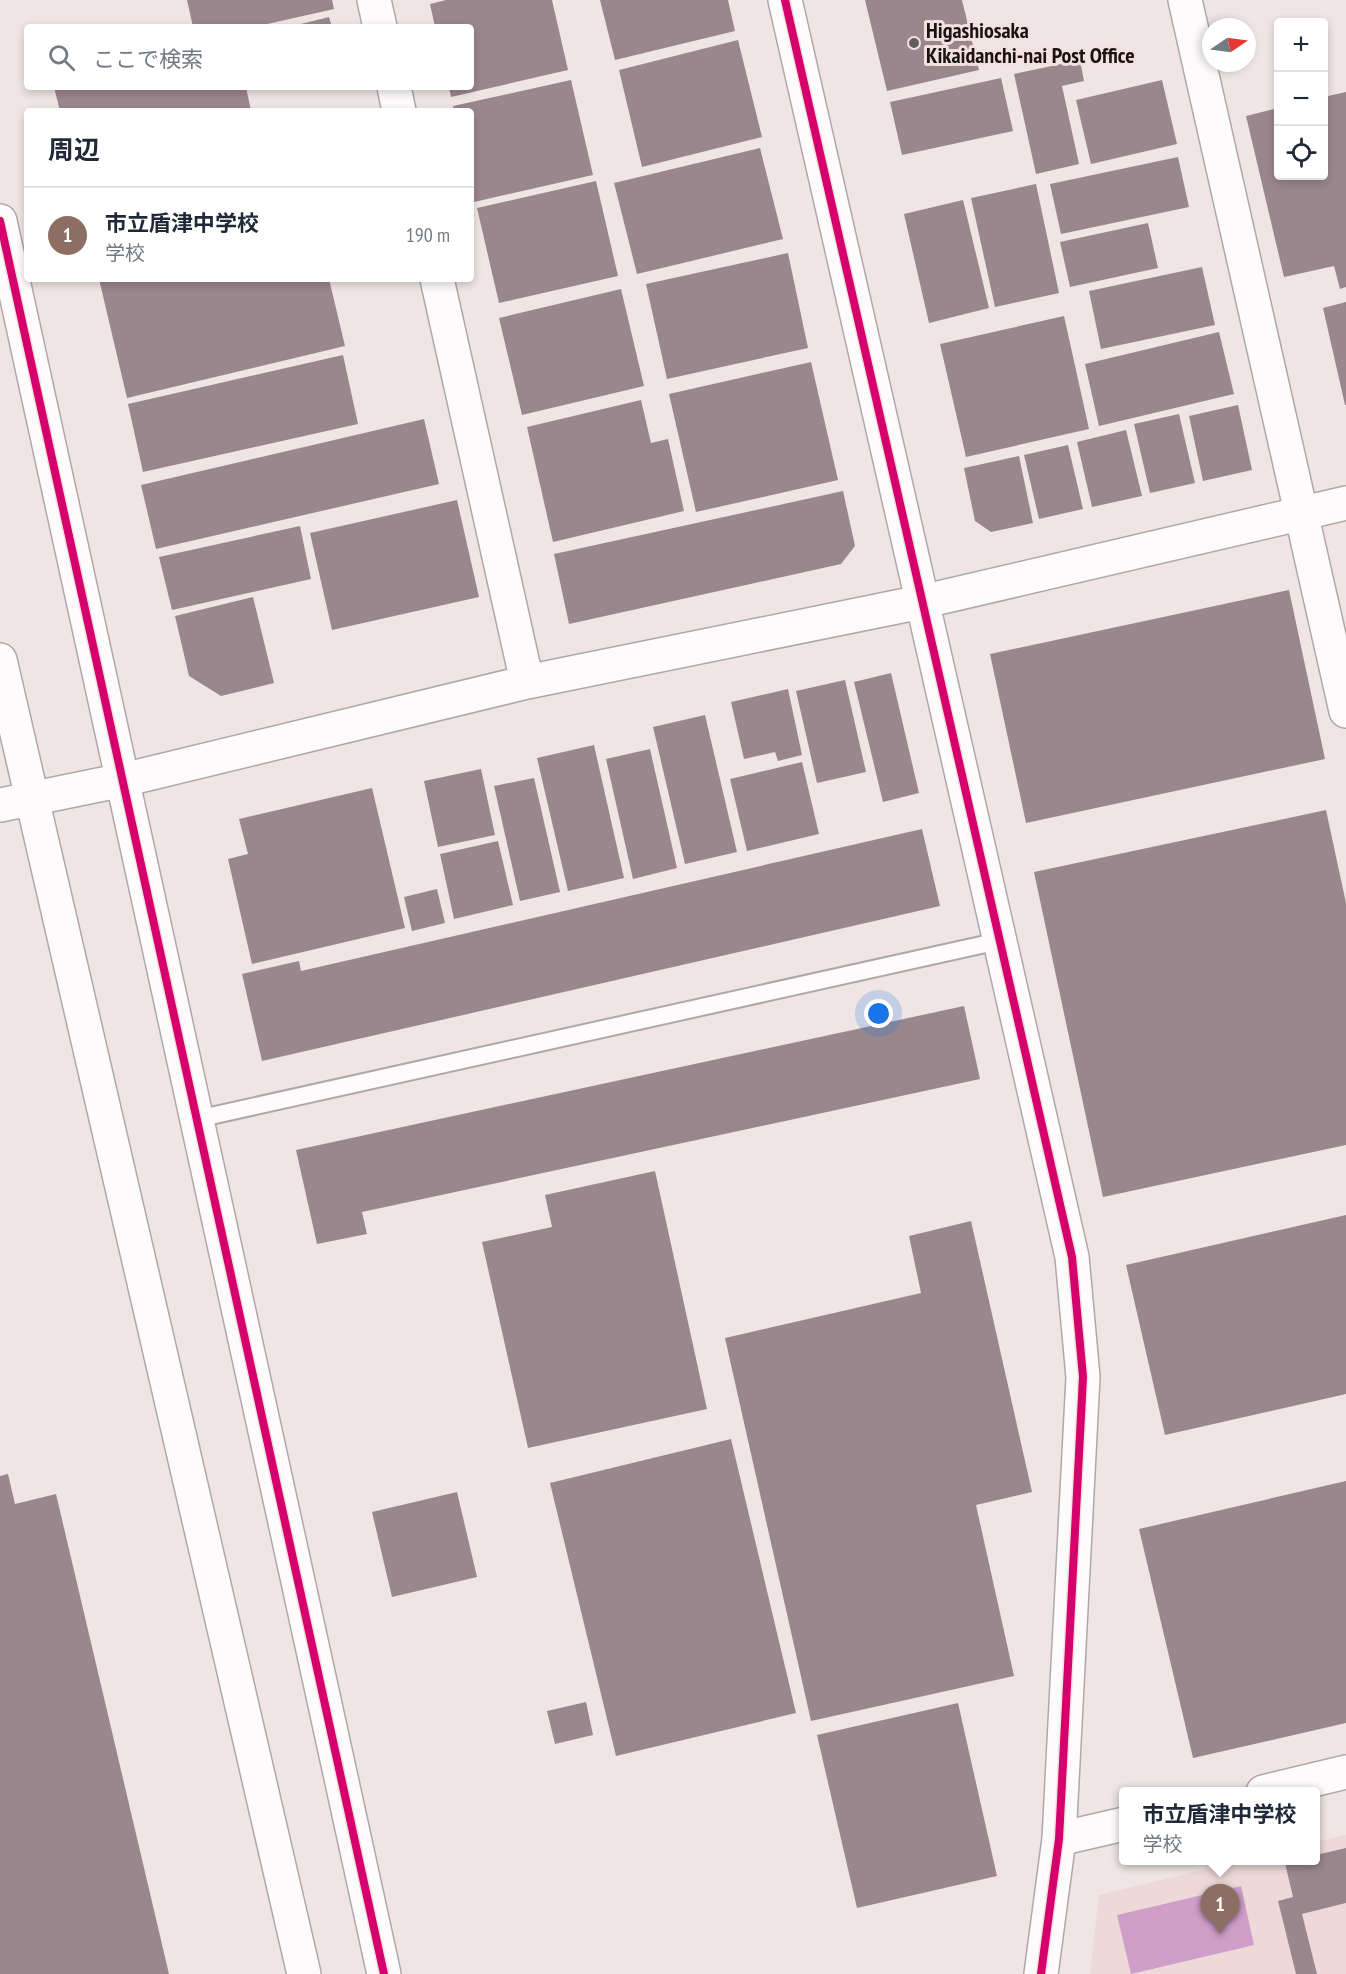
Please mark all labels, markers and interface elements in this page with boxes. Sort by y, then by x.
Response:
place label: Higashiosaka Kikaidanchi-nai Post Office [926,16,1135,69]
north arrow [1202,18,1256,72]
map controls [1274,18,1328,180]
button: + [1274,18,1328,72]
search box [24,24,474,90]
marker: Higashiosaka Kikaidanchi-nai Post Office [907,36,921,50]
icon: search [45,41,78,74]
text: ここで検索 [93,45,203,73]
button: − [1274,72,1328,126]
button: locate [1274,126,1328,180]
text: 周辺 [48,133,100,166]
text: 市立盾津中学校 [105,209,259,237]
text: 1 [63,222,72,248]
text: 190 m [406,222,450,248]
text: 学校 [105,240,145,266]
your location [864,999,893,1028]
popup [1119,1787,1320,1865]
text: 市立盾津中学校 [1142,1800,1297,1828]
text: 学校 [1142,1831,1182,1857]
pin: 1 [1200,1884,1240,1934]

